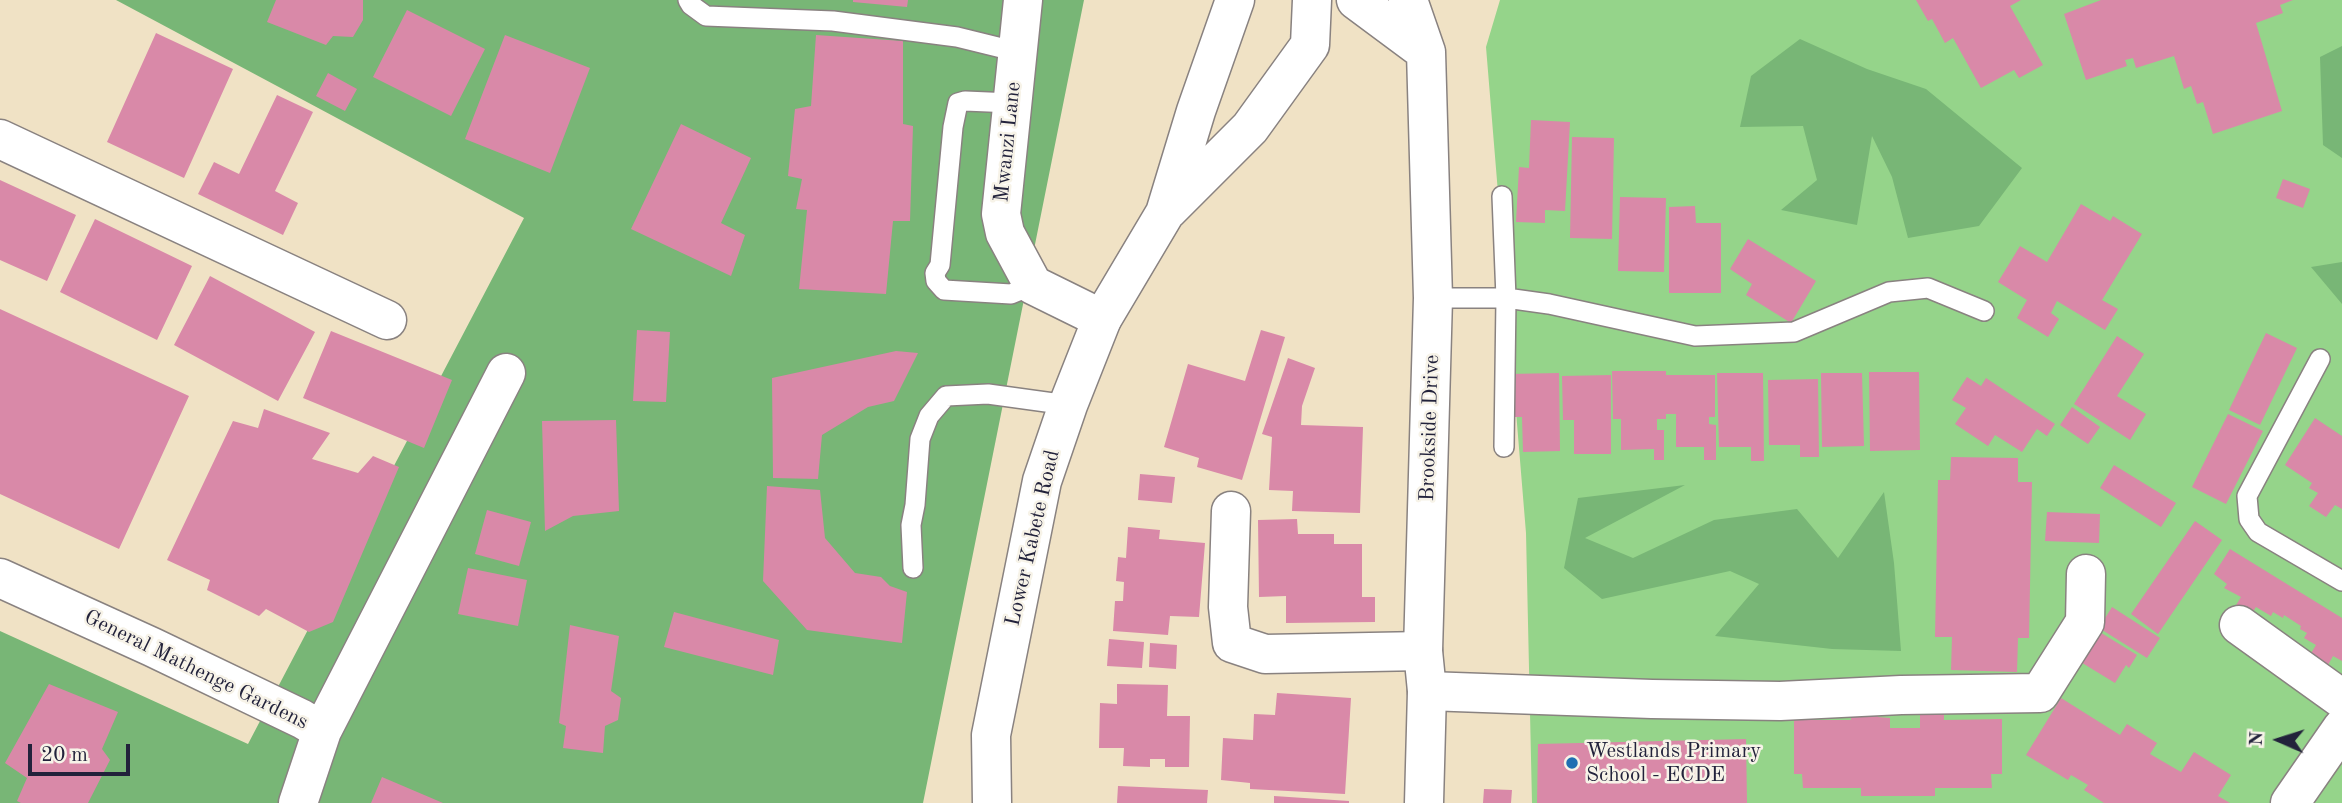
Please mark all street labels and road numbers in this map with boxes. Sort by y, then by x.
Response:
street label: Mwanzi Lane [989,80,1027,204]
street label: Brookside Drive [1415,354,1445,502]
street label: Lower Kabete Road [1000,448,1066,628]
street label: General Mathenge Gardens [80,605,312,735]

